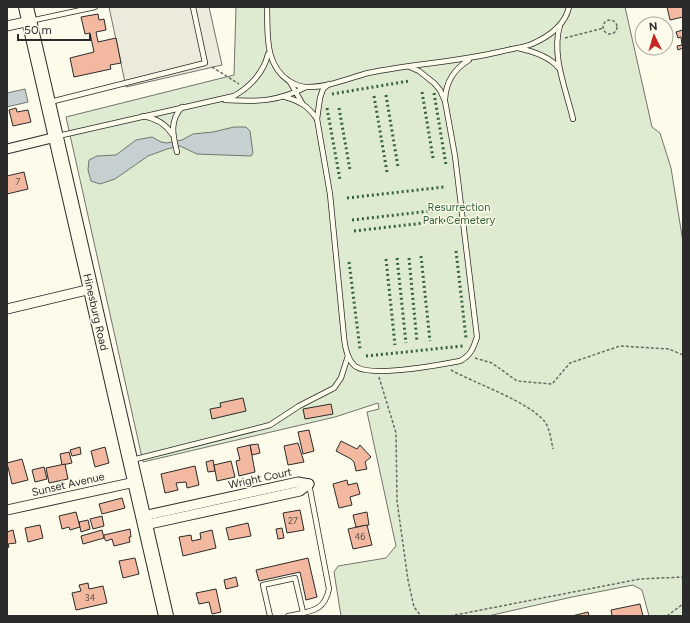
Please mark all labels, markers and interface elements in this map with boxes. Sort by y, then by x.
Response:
scale bar [18,16,90,42]
north arrow [634,16,674,56]
text: N [648,20,658,33]
text: 50 m [24,23,52,37]
house number: 7 [16,176,21,187]
park label: Resurrection Park Cemetery [423,201,496,227]
street label: Hinesburg Road [80,272,111,352]
street label: Wright Court [227,465,293,492]
street label: Sunset Avenue [30,470,106,499]
house number: 27 [288,515,298,526]
house number: 46 [355,531,365,542]
house number: 34 [85,592,96,603]

